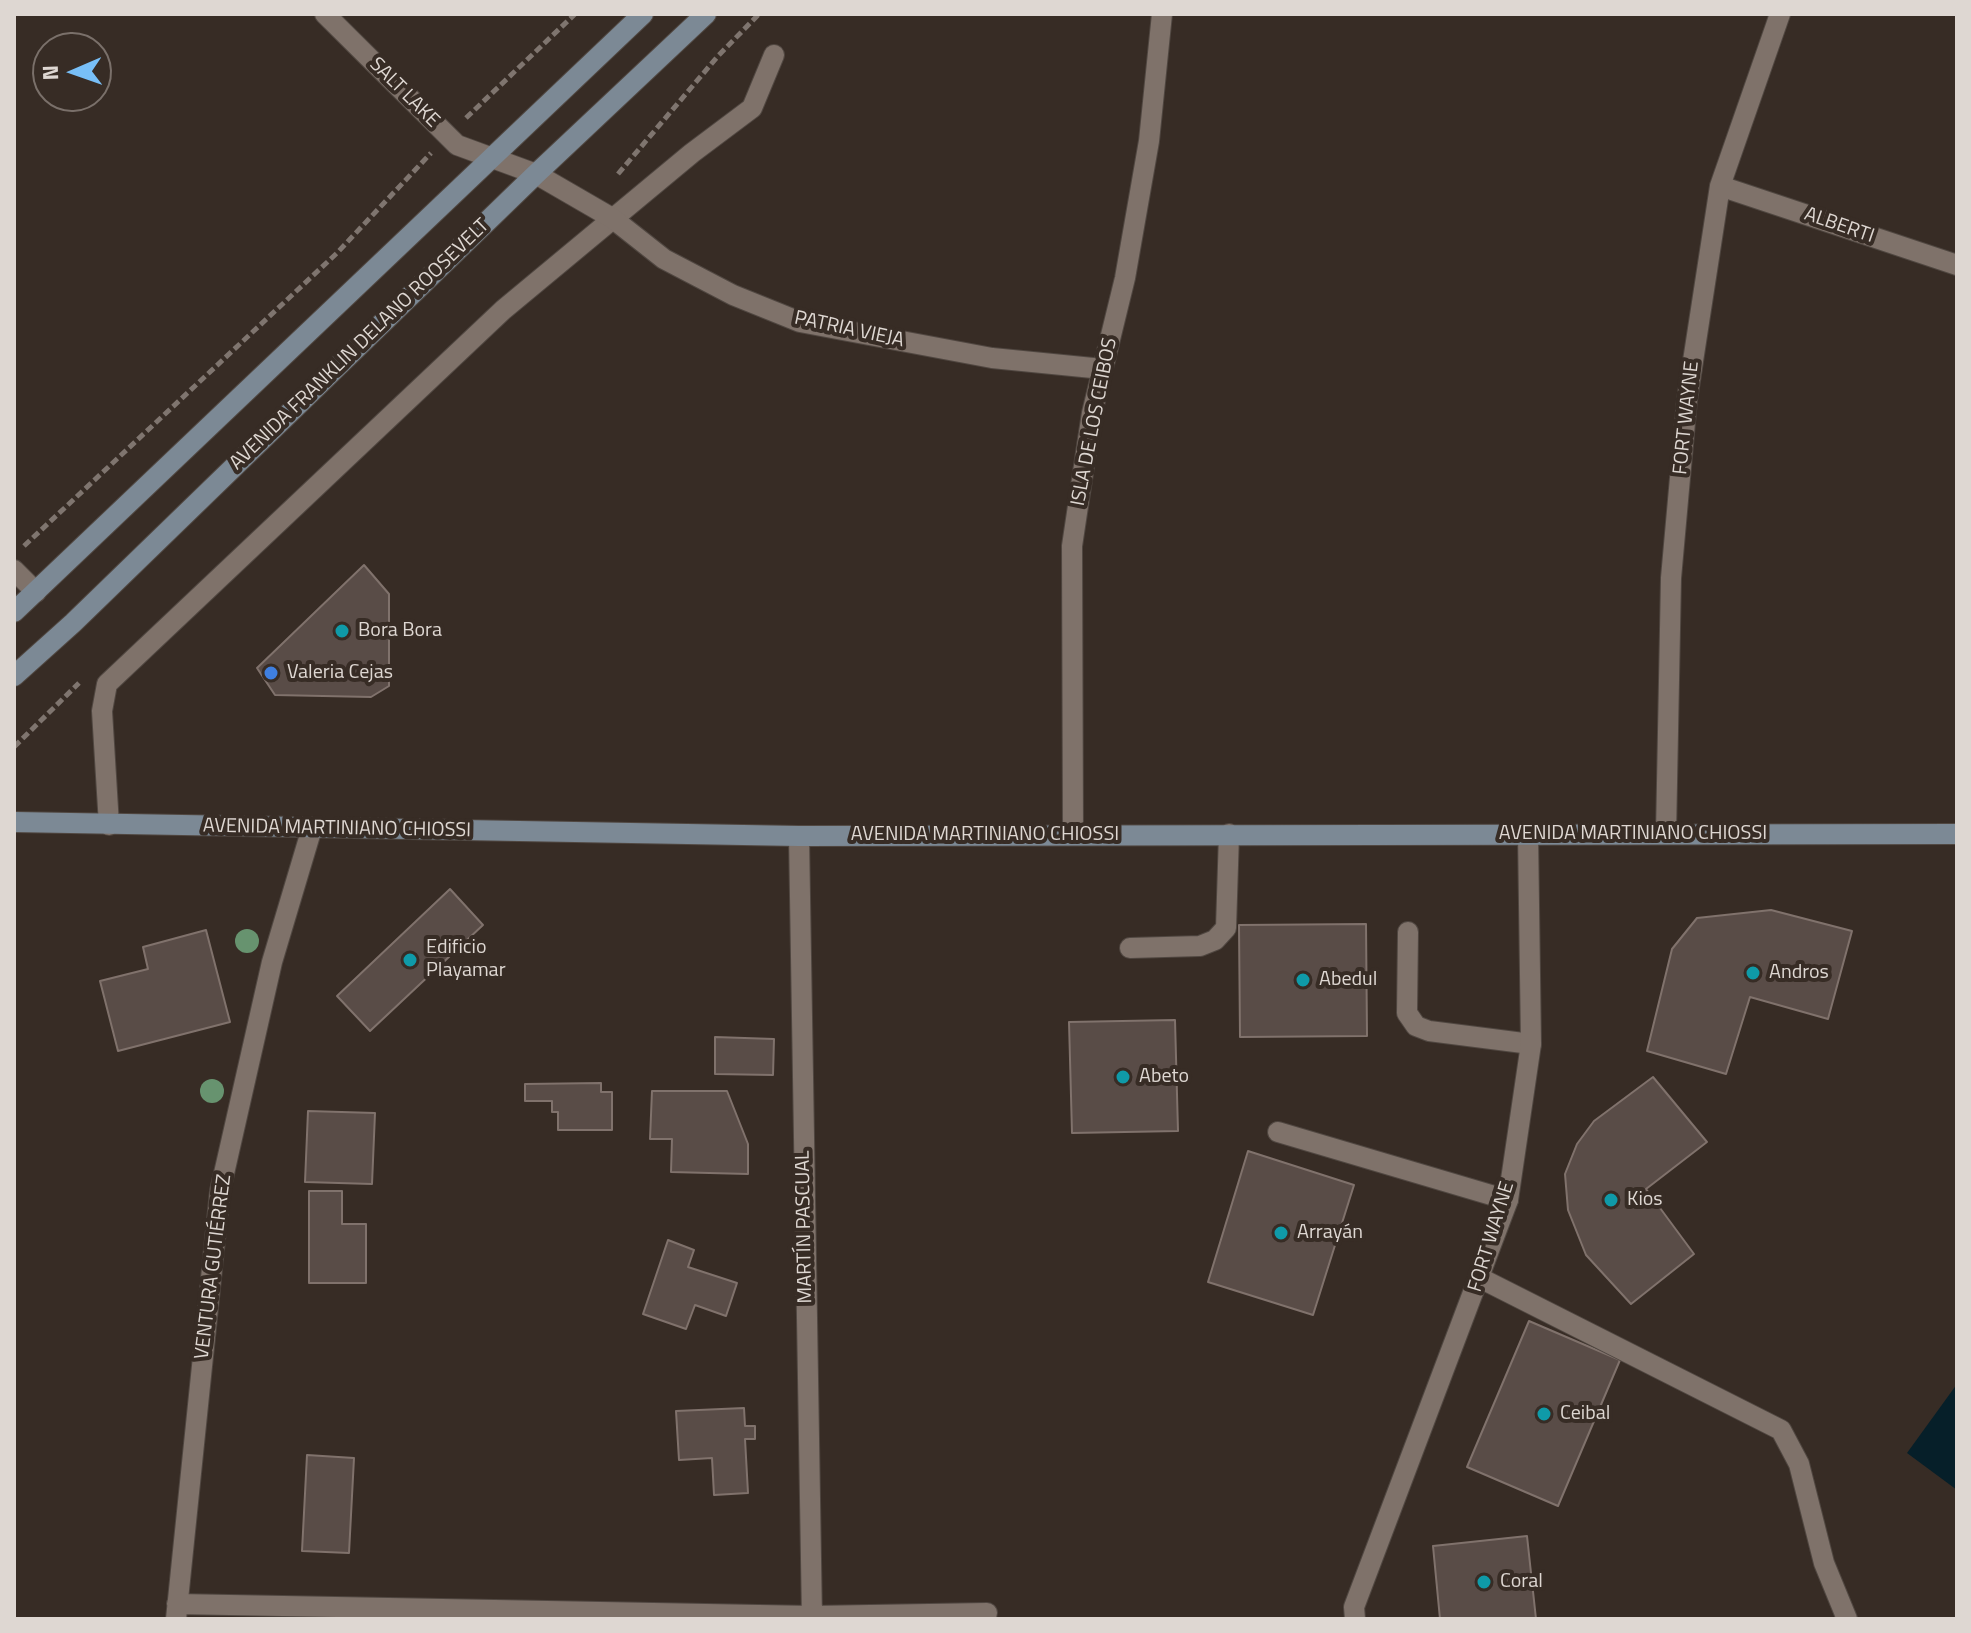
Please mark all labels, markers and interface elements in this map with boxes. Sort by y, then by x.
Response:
north arrow [32,32,112,112]
street label: SALT LAKE [364,53,444,133]
text: N [33,65,67,81]
street label: ALBERTI [1801,203,1877,249]
street label: AVENIDA FRANKLIN DELANO ROOSEVELT [225,214,495,476]
street label: PATRIA VIEJA [792,307,906,353]
street label: ISLA DE LOS CEIBOS [1067,336,1123,508]
street label: FORT WAYNE [1669,360,1705,476]
place label: Bora Bora [358,619,442,643]
marker: Bora Bora [333,622,351,640]
place label: Valeria Cejas [287,661,393,685]
marker: Valeria Cejas [262,664,280,682]
street label: AVENIDA MARTINIANO CHIOSSI [203,815,471,843]
street label: AVENIDA MARTINIANO CHIOSSI [1499,822,1767,846]
street label: AVENIDA MARTINIANO CHIOSSI [851,823,1119,847]
place label: Edificio Playamar [426,936,506,983]
marker: Edificio Playamar [401,951,419,969]
place label: Andros [1769,961,1829,985]
marker: Andros [1744,964,1762,982]
place label: Abedul [1319,968,1377,992]
marker: Abedul [1294,971,1312,989]
place label: Abeto [1139,1065,1189,1089]
marker: Abeto [1114,1068,1132,1086]
street label: MARTÍN PASCUAL [792,1150,818,1304]
street label: VENTURA GUTIÉRREZ [191,1173,237,1361]
street label: FORT WAYNE [1464,1179,1520,1295]
place label: Kios [1627,1188,1663,1212]
marker: Kios [1602,1191,1620,1209]
place label: Arrayán [1297,1221,1363,1245]
marker: Arrayán [1272,1224,1290,1242]
place label: Ceibal [1560,1402,1610,1426]
marker: Ceibal [1535,1405,1553,1423]
place label: Coral [1500,1570,1543,1594]
marker: Coral [1475,1573,1493,1591]

